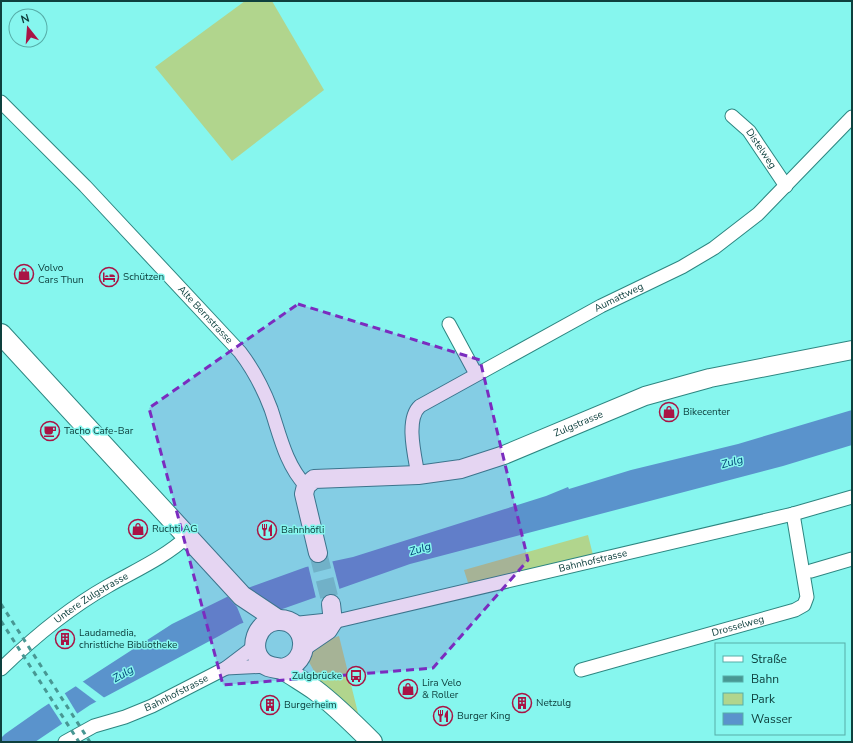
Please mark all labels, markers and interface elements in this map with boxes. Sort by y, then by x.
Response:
north arrow [8,8,48,48]
text: N [19,11,31,27]
street label: Distelweg [742,126,780,172]
place label: Volvo Cars Thun [37,261,84,287]
shop icon: Volvo Cars Thun [13,263,35,285]
hotel icon: Schützen [98,266,120,288]
place label: Schützen [123,270,164,284]
street label: Aumattweg [592,280,646,315]
street label: Alte Bernstrasse [175,283,236,347]
shop icon: Bikecenter [658,401,680,423]
place label: Bikecenter [683,405,731,419]
street label: Zulgstrasse [552,407,605,440]
cafe icon: Tacho Cafe-Bar [39,420,61,442]
place label: Tacho Cafe-Bar [64,424,134,438]
water label: Zulg [719,452,745,472]
shop icon: Ruchti AG [127,518,149,540]
restaurant icon: Bahnhöfli [256,519,278,541]
place label: Ruchti AG [152,522,197,536]
place label: Bahnhöfli [281,523,324,537]
water label: Zulg [407,538,433,559]
street label: Bahnhofstrasse [557,546,629,576]
street label: Untere Zulgstrasse [51,569,131,627]
street label: Drosselweg [710,612,766,640]
place label: Laudamedia, christliche Bibliotheke [79,626,177,652]
building icon: Laudamedia, christliche Bibliotheke [54,628,76,650]
legend [715,643,845,735]
text: Straße [751,651,787,667]
water label: Zulg [110,662,137,686]
bus stop icon: Zulgbrücke [345,665,367,687]
place label: Zulgbrücke [292,669,342,683]
street label: Bahnhofstrasse [142,671,211,715]
text: Bahn [751,671,779,687]
place label: Lira Velo & Roller [422,676,462,702]
shop icon: Lira Velo & Roller [397,678,419,700]
text: Park [751,691,776,707]
building icon: Netzulg [511,692,533,714]
building icon: Burgerheim [259,694,281,716]
place label: Netzulg [536,696,571,710]
place label: Burgerheim [284,698,337,712]
restaurant icon: Burger King [432,705,454,727]
place label: Burger King [457,709,510,723]
text: Wasser [751,711,793,727]

